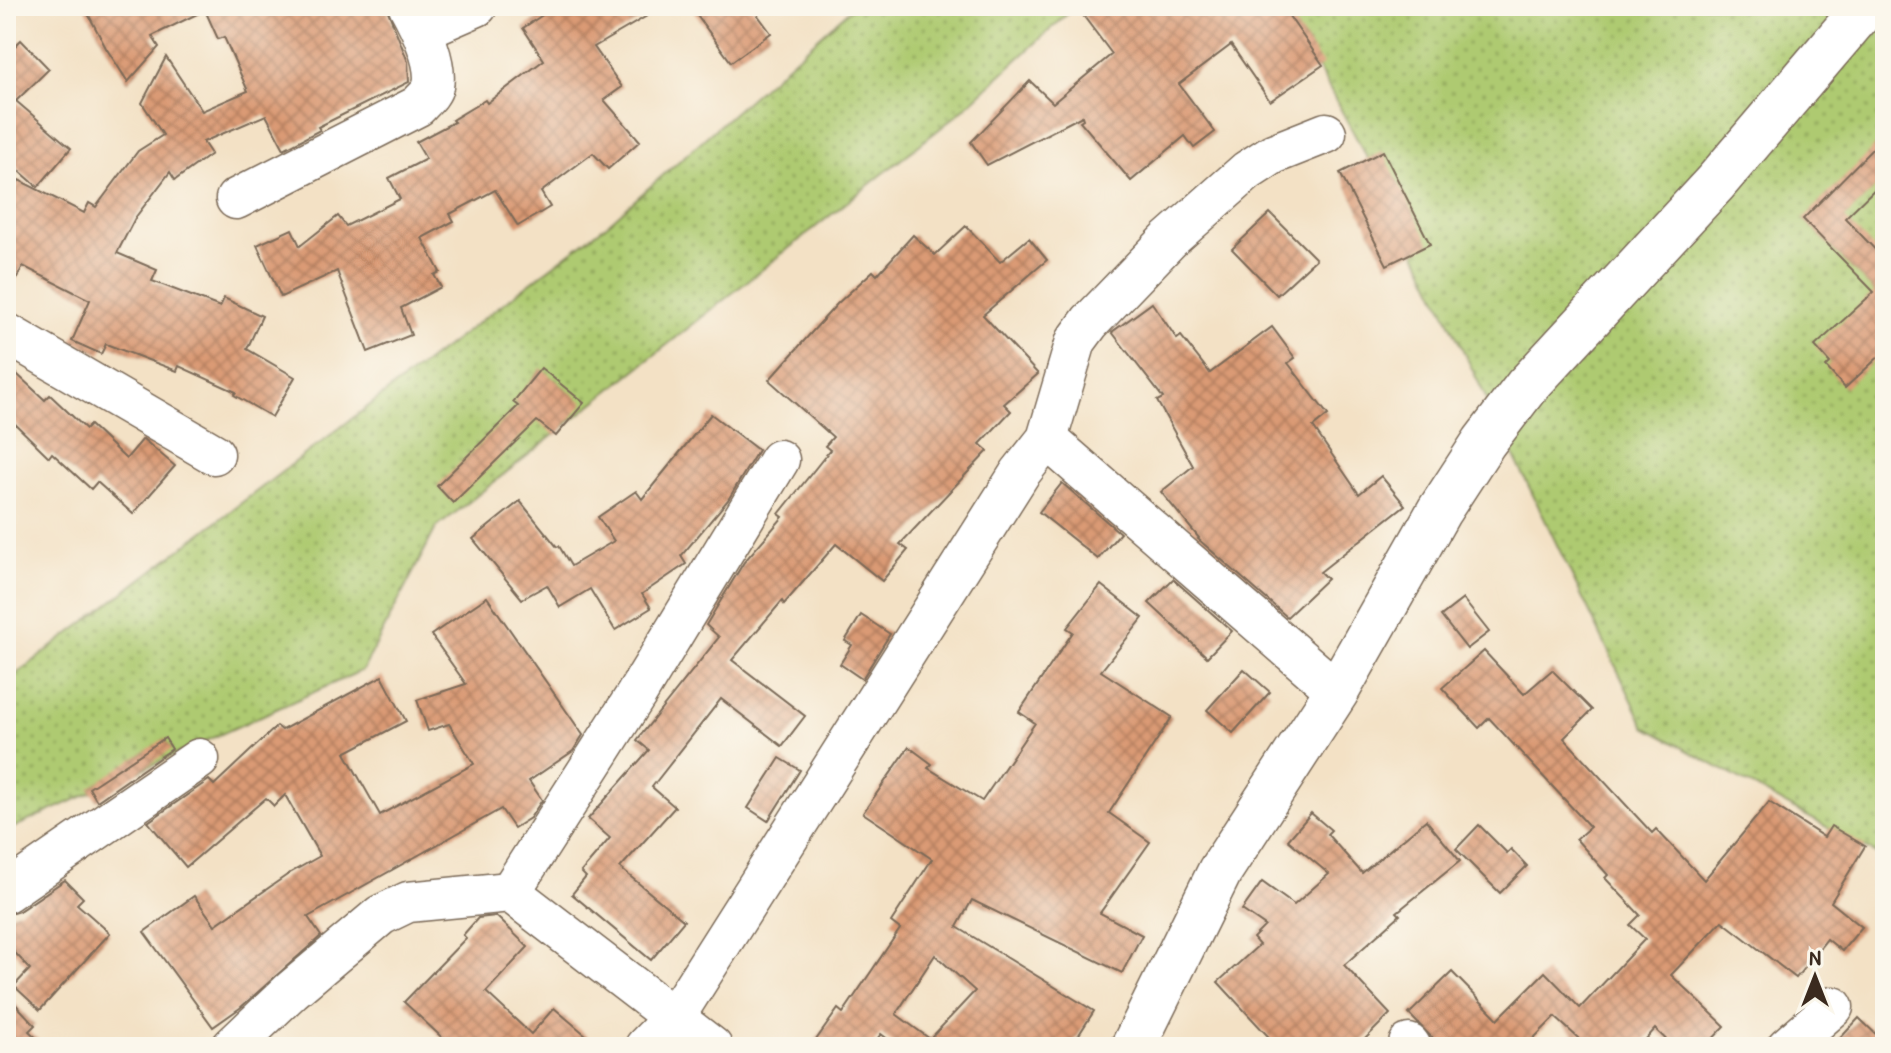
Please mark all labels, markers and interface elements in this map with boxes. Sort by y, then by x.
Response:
north arrow [1775,937,1855,1017]
text: N [1809,942,1821,972]

